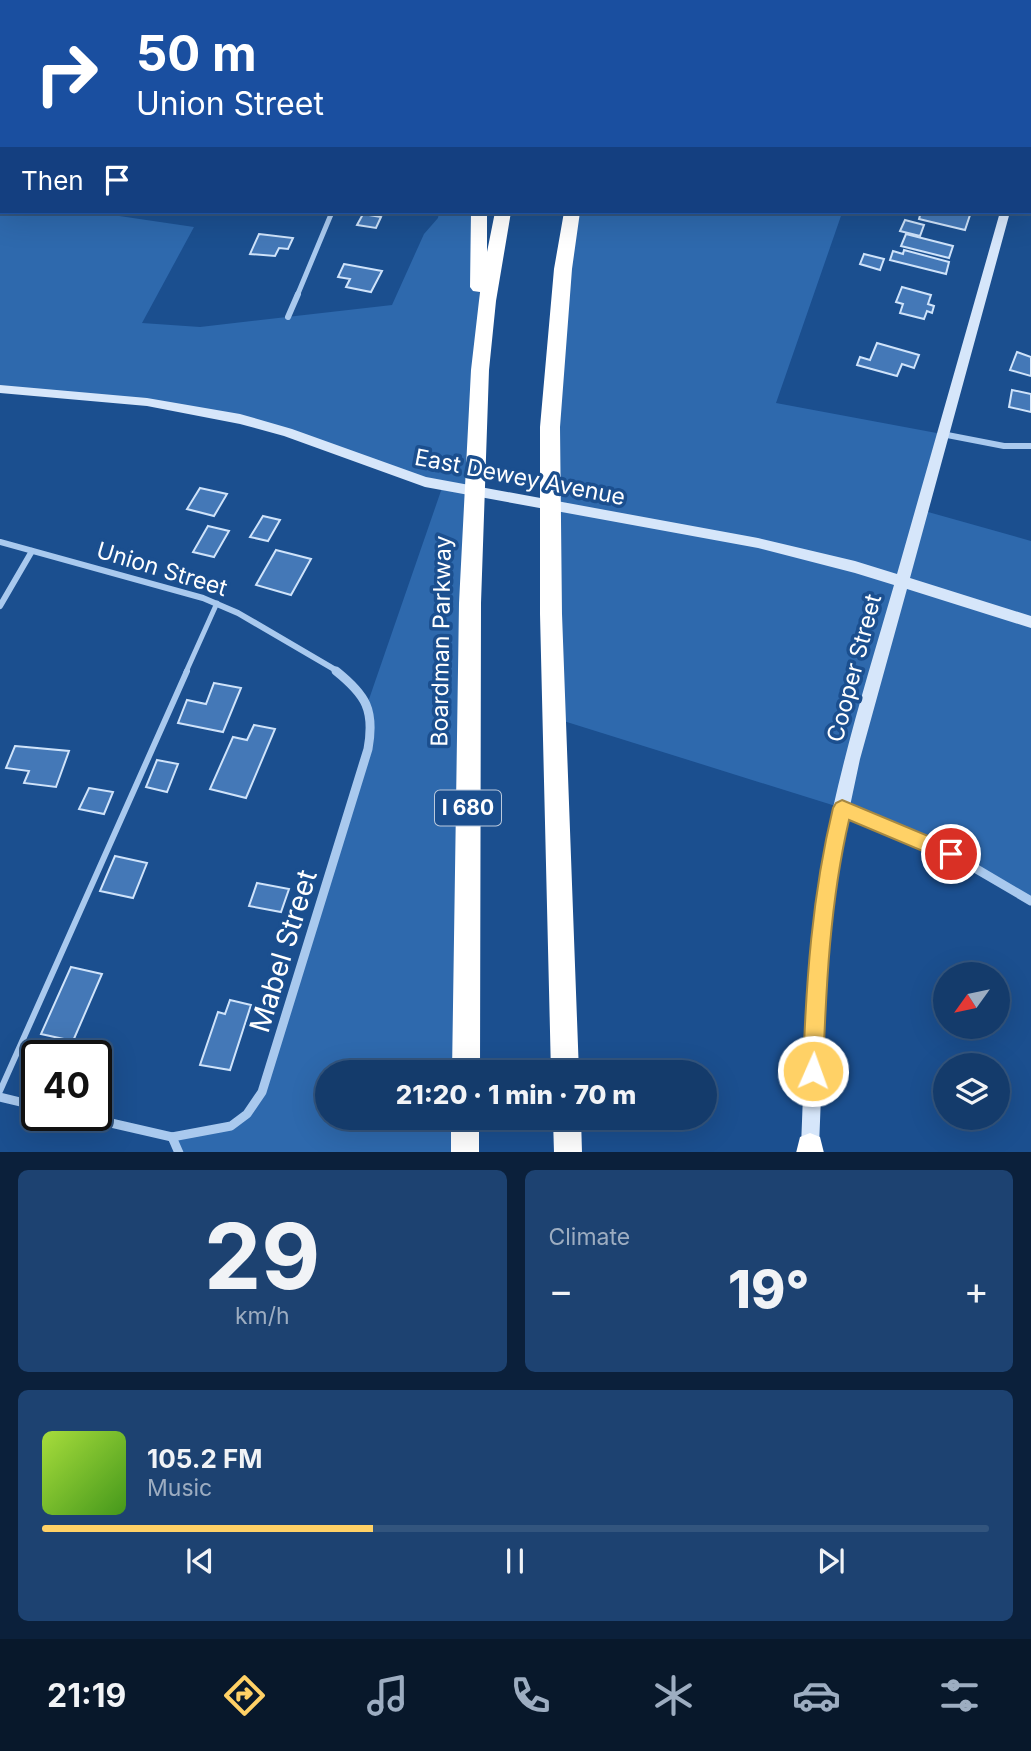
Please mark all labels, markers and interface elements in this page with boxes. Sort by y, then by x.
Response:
text: 50 m [136,24,257,83]
icon: right [21,28,112,119]
text: Union Street [136,84,324,123]
icon: arrive [98,161,136,199]
text: Then [21,165,84,196]
street label: East Dewey Avenue [412,443,628,511]
street label: Boardman Parkway [425,535,457,747]
street label: Union Street [93,536,231,602]
street label: Cooper Street [821,591,887,745]
road number: I 680 [435,790,501,826]
pin [921,824,981,884]
icon: arrive [932,835,970,873]
street label: Mabel Street [242,866,324,1036]
north arrow [933,962,1010,1040]
map controls [933,962,1010,1130]
position arrow [776,1034,850,1108]
speed limit sign: 40 [21,1040,112,1131]
button: layers [933,1053,1010,1130]
text: 21:20 · 1 min · 70 m [396,1079,636,1110]
text: 29 [204,1201,320,1311]
text: Climate [549,1223,630,1251]
text: 19° [728,1258,809,1321]
text: − [549,1267,574,1313]
text: + [964,1267,989,1313]
text: km/h [235,1302,290,1330]
text: 105.2 FM [147,1443,262,1474]
text: Music [147,1474,212,1502]
icon: previous [181,1542,219,1580]
icon: pause [496,1542,534,1580]
icon: next [812,1542,850,1580]
icon: directions [220,1671,269,1720]
icon: music [363,1671,412,1720]
icon: phone [506,1671,555,1720]
icon: climate [649,1671,698,1720]
icon: car [792,1671,841,1720]
icon: filters [935,1671,984,1720]
text: 21:19 [47,1676,126,1715]

